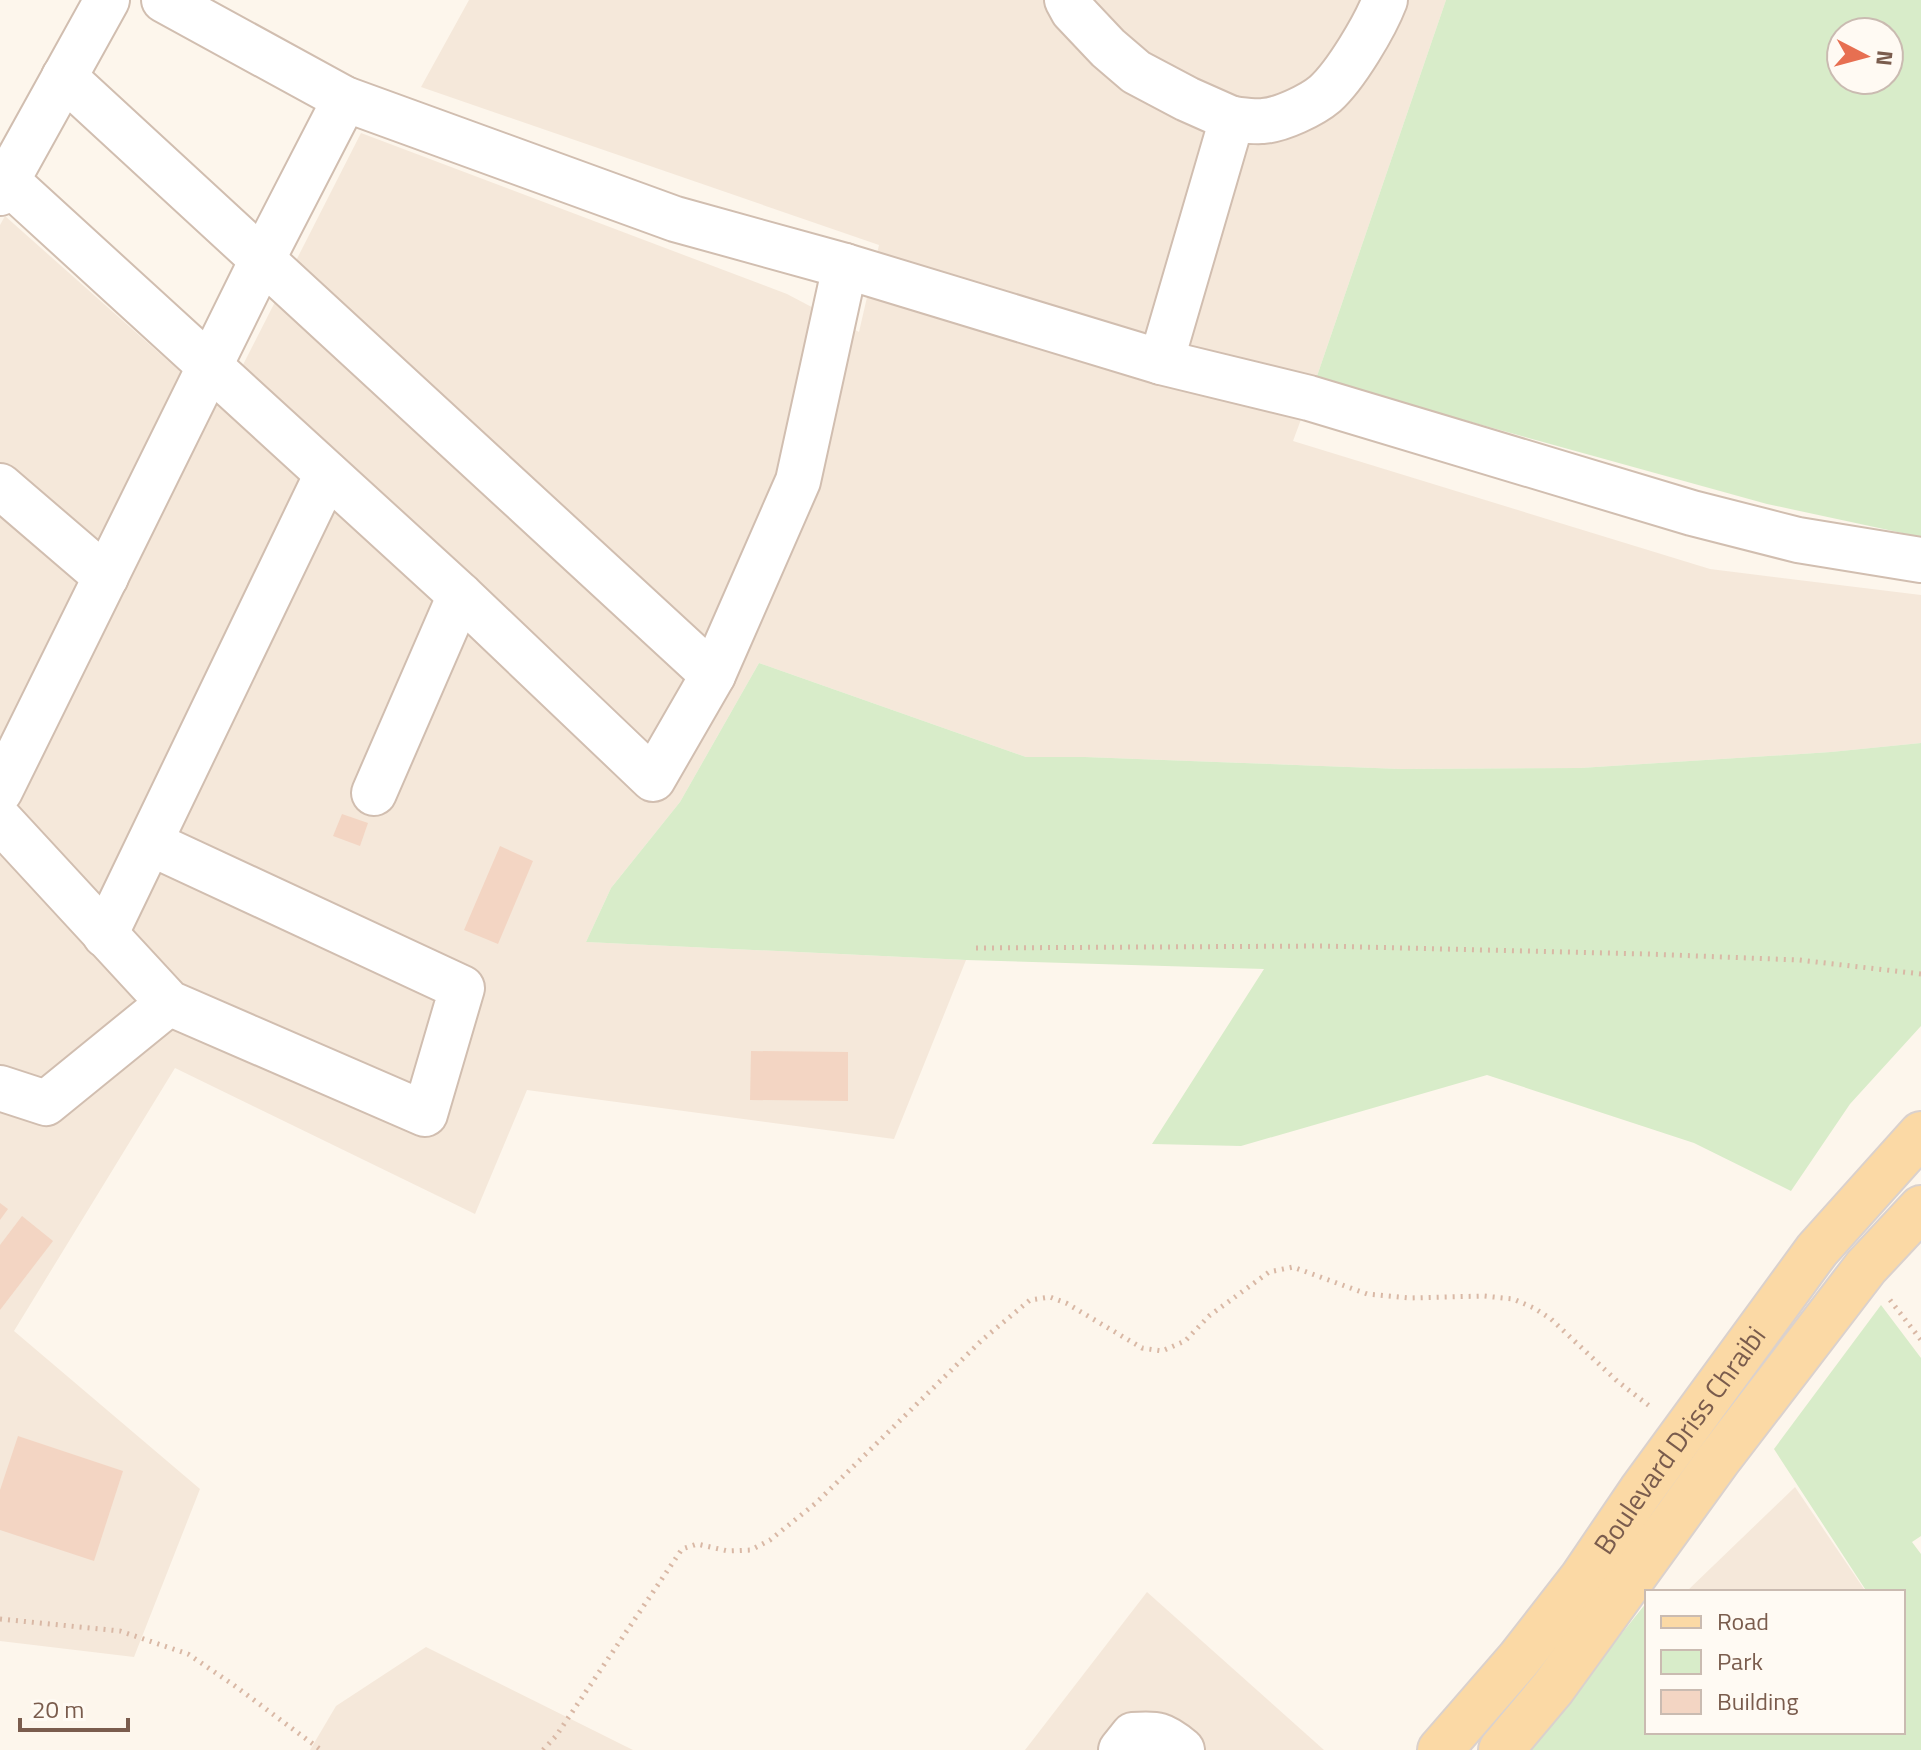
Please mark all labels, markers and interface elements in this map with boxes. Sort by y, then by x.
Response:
north arrow [1825,16,1905,96]
text: N [1867,49,1903,67]
street label: Boulevard Driss Chraibi [1582,1317,1776,1563]
legend [1645,1590,1905,1734]
text: Road [1717,1603,1769,1639]
text: Park [1717,1643,1763,1679]
scale bar [20,1682,128,1732]
text: Building [1717,1683,1799,1719]
text: 20 m [32,1691,84,1727]

